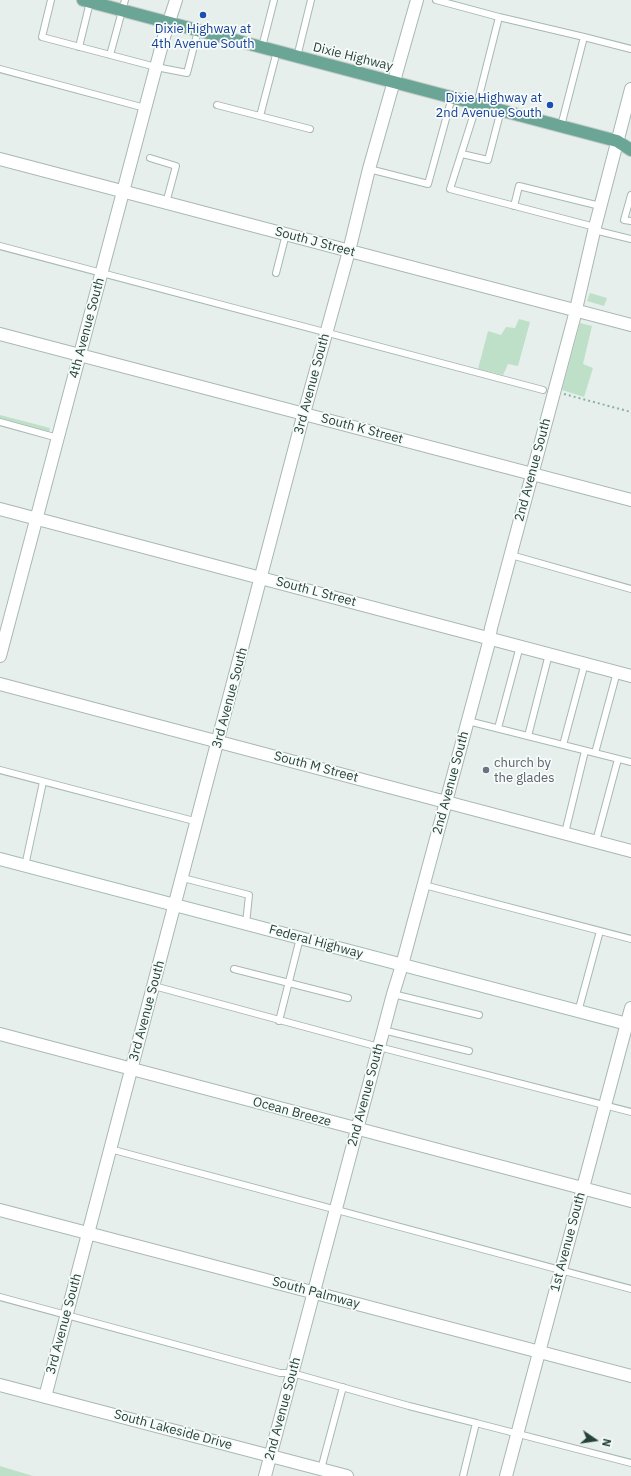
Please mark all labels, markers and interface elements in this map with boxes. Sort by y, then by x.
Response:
marker: Dixie Highway at 4th Avenue South [198,10,208,20]
place label: Dixie Highway at 4th Avenue South [151,21,255,52]
street label: Dixie Highway [311,40,395,74]
place label: Dixie Highway at 2nd Avenue South [436,90,542,121]
marker: Dixie Highway at 2nd Avenue South [545,100,555,110]
street label: South J Street [273,224,357,260]
street label: 4th Avenue South [66,276,108,380]
street label: 3rd Avenue South [291,332,333,436]
street label: South K Street [319,411,405,447]
street label: 2nd Avenue South [512,417,554,523]
street label: South L Street [274,574,358,610]
street label: 3rd Avenue South [209,646,251,750]
street label: 2nd Avenue South [430,730,472,836]
street label: South M Street [272,748,360,786]
place label: church by the glades [494,755,555,786]
marker: church by the glades [481,765,491,775]
street label: Federal Highway [267,922,365,962]
street label: 3rd Avenue South [126,959,168,1063]
street label: 2nd Avenue South [345,1042,387,1148]
street label: Ocean Breeze [251,1094,333,1130]
street label: 1st Avenue South [547,1191,589,1293]
street label: 3rd Avenue South [43,1272,85,1376]
street label: South Palmway [271,1274,361,1312]
street label: 2nd Avenue South [262,1356,304,1462]
street label: South Lakeside Drive [112,1407,234,1453]
north arrow [575,1420,615,1460]
text: N [599,1437,614,1448]

